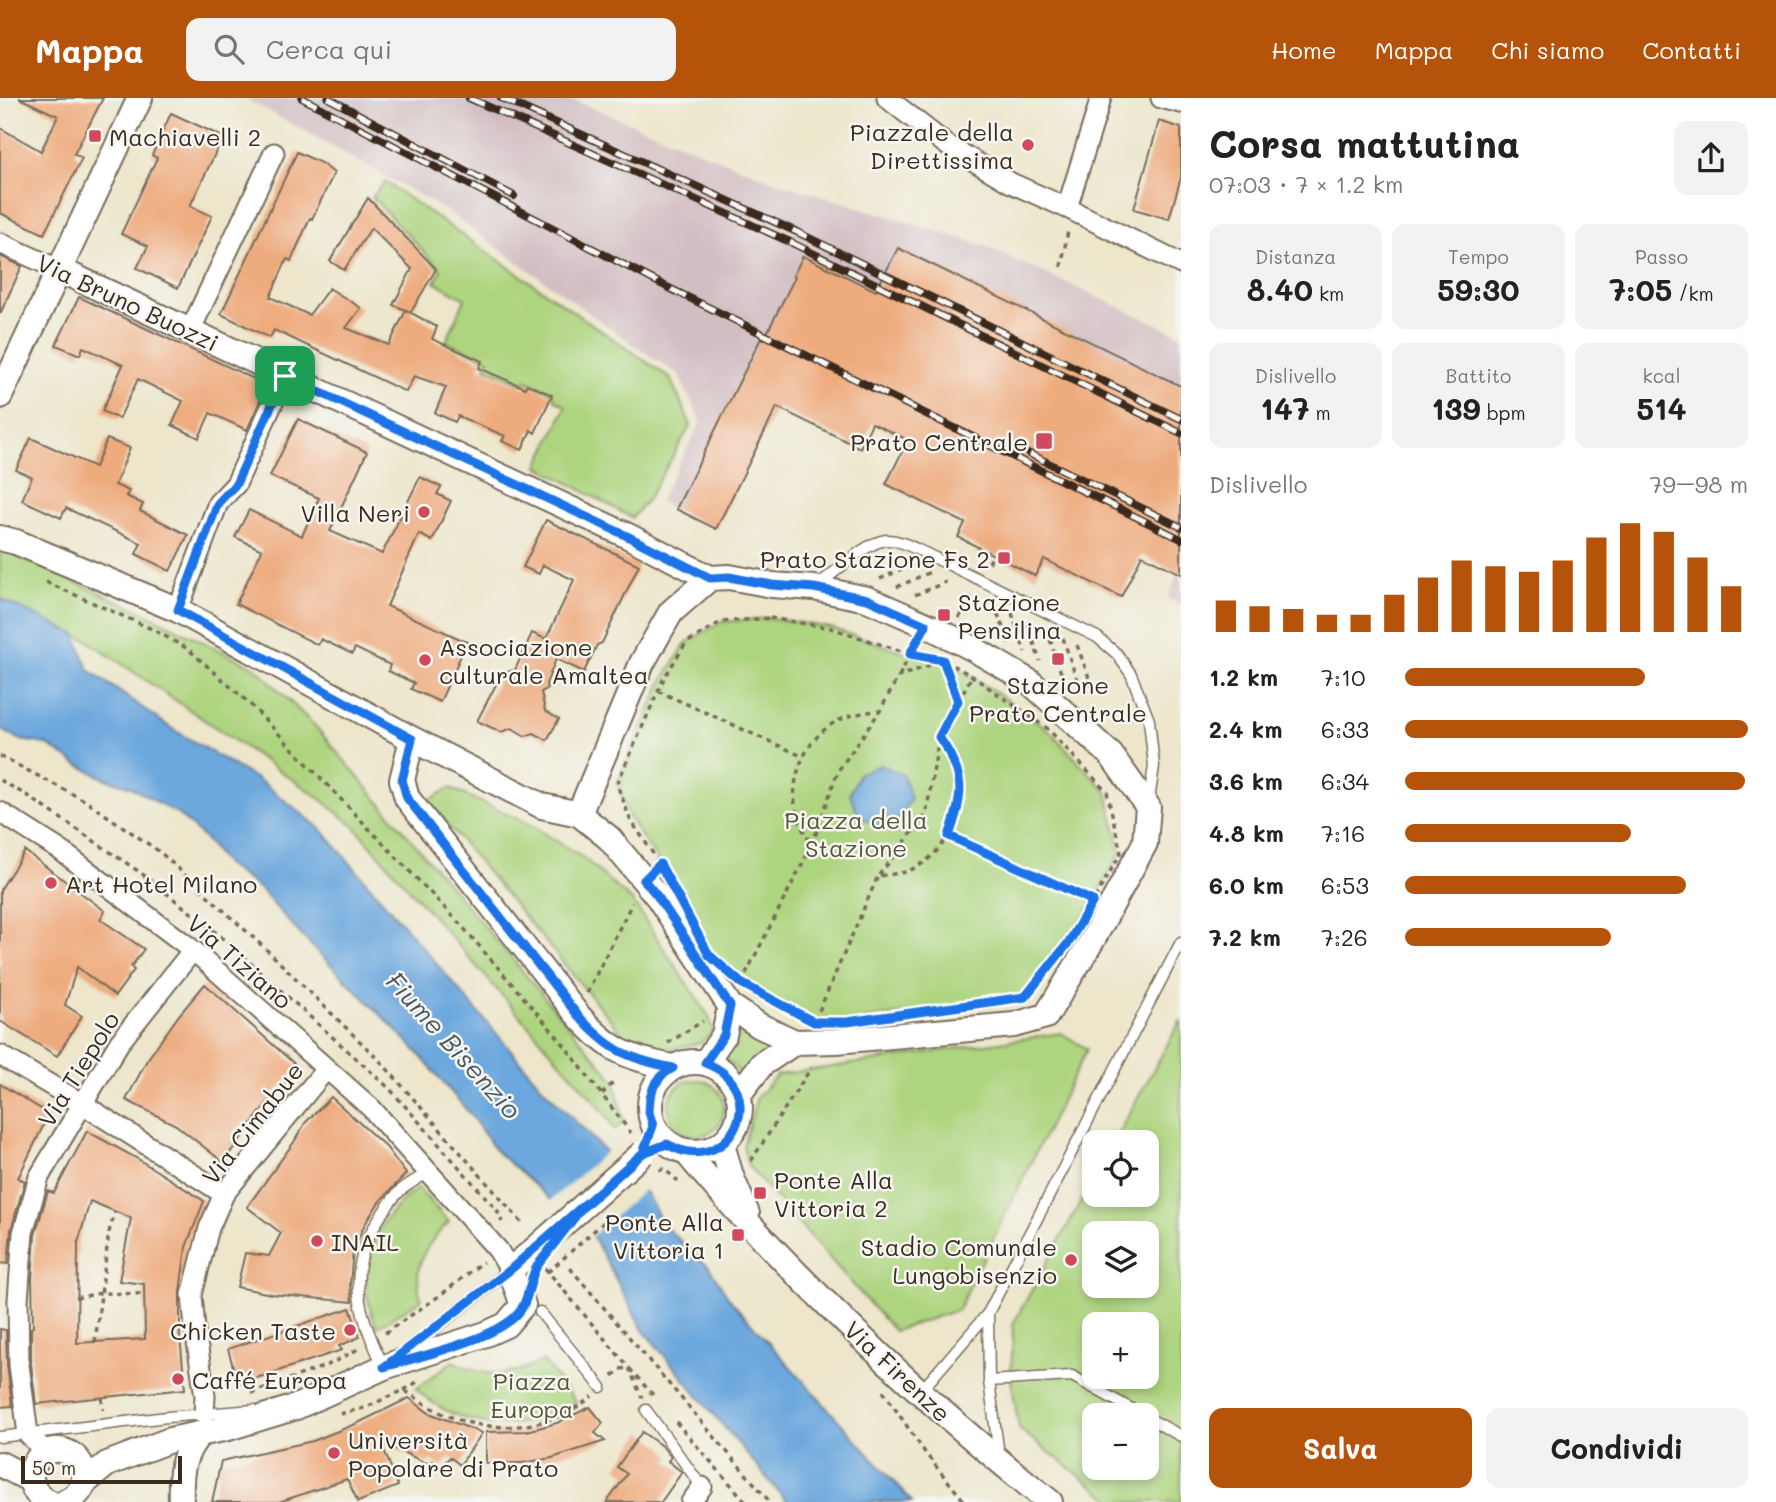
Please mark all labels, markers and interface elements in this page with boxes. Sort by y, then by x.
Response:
search box [186,18,676,81]
text: Mappa [35,28,144,71]
icon: search [210,30,248,68]
text: Cerca qui [266,32,392,66]
text: Home [1271,34,1337,65]
text: Mappa [1375,34,1453,65]
text: Chi siamo [1491,34,1604,65]
text: Contatti [1642,34,1741,65]
place label: Piazzale della Direttissima [850,116,1014,175]
text: Corsa mattutina [1209,118,1520,168]
place label: Machiavelli 2 [109,121,261,152]
button: share [1674,121,1748,195]
marker: Machiavelli 2 [87,128,103,144]
marker: Piazzale della Direttissima [1020,137,1036,153]
text: 07:03 · 7 × 1.2 km [1209,169,1403,199]
text: Distanza [1255,244,1336,269]
text: Tempo [1448,244,1509,269]
text: Passo [1635,244,1688,269]
street label: Via Bruno Buozzi [32,246,224,358]
text: 8.40 [1247,269,1313,309]
text: 59:30 [1437,269,1520,309]
text: 7:05 [1609,269,1672,309]
text: km [1313,281,1344,306]
text: /km [1672,281,1714,306]
pin [255,346,315,406]
icon: arrive [266,357,304,395]
text: Dislivello [1255,363,1336,388]
text: Battito [1446,363,1511,388]
text: kcal [1643,363,1680,388]
text: 147 [1260,388,1309,428]
text: 139 [1431,388,1481,428]
text: 514 [1637,388,1686,428]
text: m [1309,400,1331,425]
text: bpm [1481,400,1526,425]
place label: Prato Centrale [850,426,1028,457]
marker: Prato Centrale [1034,431,1054,451]
text: Dislivello [1209,469,1307,499]
text: 79–98 m [1650,469,1748,499]
place label: Villa Neri [301,497,410,528]
marker: Villa Neri [416,504,432,520]
place label: Prato Stazione Fs 2 [760,543,990,574]
marker: Prato Stazione Fs 2 [996,550,1012,566]
place label: Stazione Pensilina [958,586,1061,645]
marker: Stazione Pensilina [936,607,952,623]
place label: Associazione culturale Amaltea [439,631,649,690]
marker: Stazione Prato Centrale [1050,651,1066,667]
marker: Associazione culturale Amaltea [417,652,433,668]
text: 1.2 km [1209,662,1278,692]
text: 7:10 [1321,662,1365,692]
place label: Stazione Prato Centrale [969,669,1147,728]
text: 2.4 km [1209,714,1282,744]
text: 6:33 [1321,714,1369,744]
text: 3.6 km [1209,766,1283,796]
text: 6:34 [1321,766,1369,796]
park label: Piazza della Stazione [784,804,928,863]
text: 4.8 km [1209,818,1284,848]
text: 7:16 [1321,818,1365,848]
place label: Art Hotel Milano [65,868,257,899]
text: 6.0 km [1209,870,1284,900]
text: 6:53 [1321,870,1369,900]
marker: Art Hotel Milano [43,875,59,891]
street label: Via Tiziano [181,907,299,1015]
text: 7.2 km [1209,922,1281,952]
text: 7:26 [1321,922,1368,952]
water label: Fiume Bisenzio [379,964,529,1126]
street label: Via Tiepolo [30,1006,126,1132]
street label: Via Cimabue [194,1055,310,1191]
map controls [1082,1130,1159,1480]
button: locate [1082,1130,1159,1207]
place label: Ponte Alla Vittoria 2 [774,1164,893,1223]
marker: Ponte Alla Vittoria 2 [752,1185,768,1201]
place label: Ponte Alla Vittoria 1 [605,1206,724,1265]
button: layers [1082,1221,1159,1298]
place label: INAIL [331,1226,399,1257]
marker: Ponte Alla Vittoria 1 [730,1227,746,1243]
place label: Stadio Comunale Lungobisenzio [861,1231,1057,1290]
marker: INAIL [309,1233,325,1249]
marker: Stadio Comunale Lungobisenzio [1063,1252,1079,1268]
button: + [1082,1312,1159,1389]
street label: Via Firenze [838,1314,958,1428]
place label: Chicken Taste [170,1315,336,1346]
marker: Chicken Taste [342,1322,358,1338]
place label: Caffé Europa [192,1364,347,1395]
park label: Piazza Europa [491,1365,573,1424]
marker: Caffé Europa [170,1371,186,1387]
button: − [1082,1403,1159,1480]
button: Salva [1209,1408,1472,1488]
button: Condividi [1486,1408,1748,1488]
place label: Università Popolare di Prato [348,1424,558,1483]
marker: Università Popolare di Prato [326,1445,342,1461]
scale bar [21,1453,182,1485]
text: 50 m [32,1455,76,1480]

